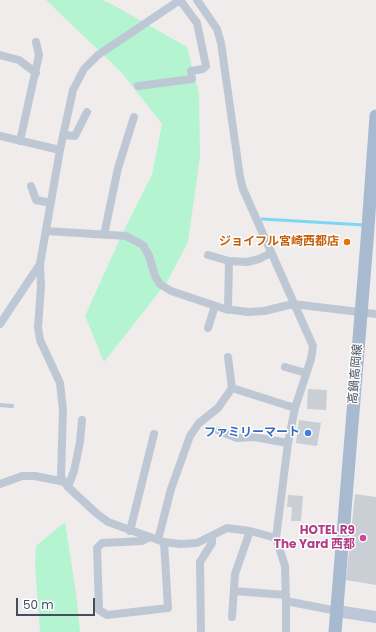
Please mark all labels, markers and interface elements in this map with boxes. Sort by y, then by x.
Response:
place label: ジョイフル宮崎西都店 [219,235,339,249]
marker: ジョイフル宮崎西都店 [342,237,352,247]
street label: 高鍋高岡線 [346,343,366,405]
place label: ファミリーマート [204,426,300,440]
marker: ファミリーマート [303,428,313,438]
place label: HOTEL R9 The Yard 西都 [274,524,355,552]
marker: HOTEL R9 The Yard 西都 [358,533,368,543]
scale bar [18,590,97,616]
text: 50 m [23,596,54,613]

